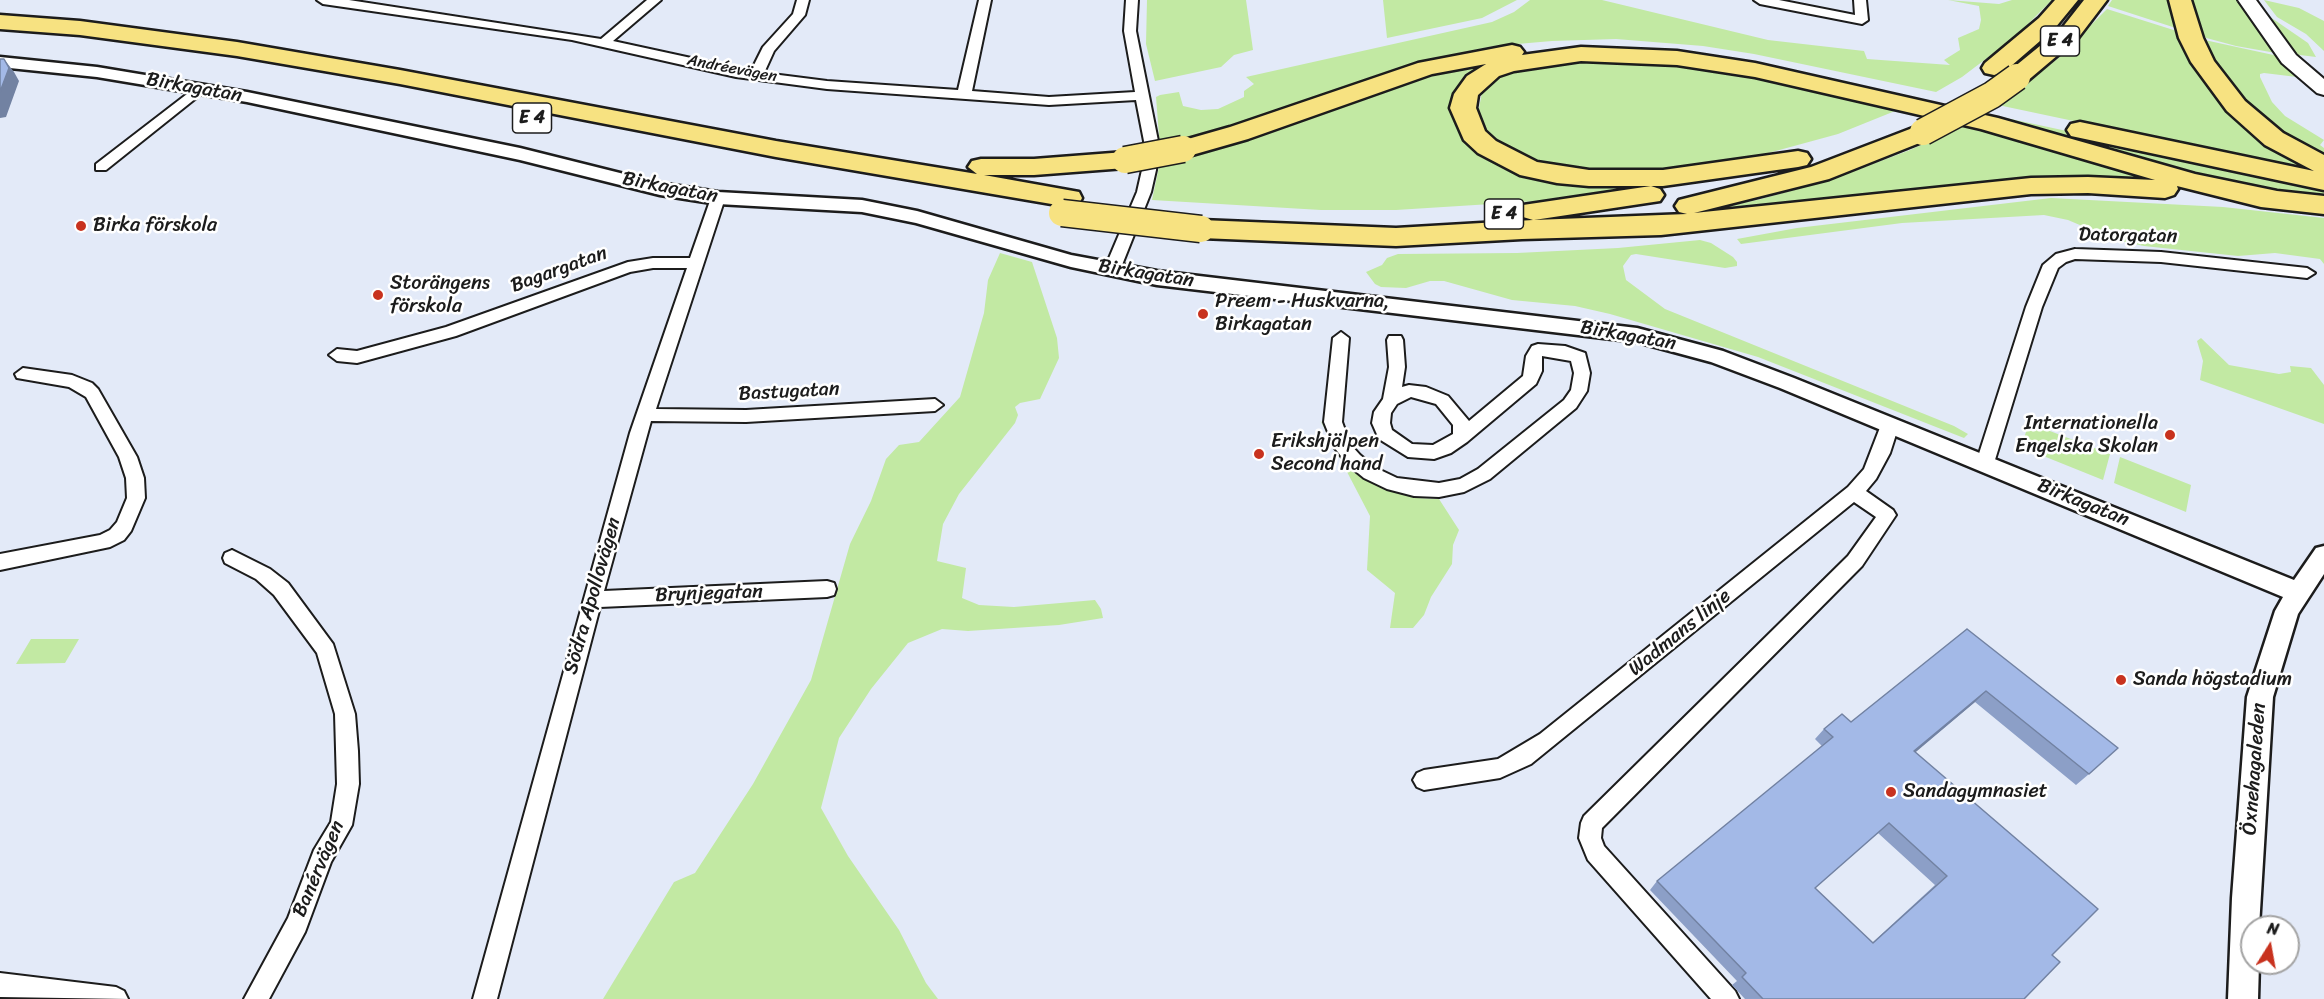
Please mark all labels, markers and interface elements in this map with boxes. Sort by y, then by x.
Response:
road number: E 4 [2040,26,2080,56]
street label: Andréevägen [685,51,779,87]
street label: Birkagatan [144,68,244,108]
road number: E 4 [512,103,552,133]
street label: Birkagatan [620,167,720,209]
road number: E 4 [1484,199,1524,229]
place label: Birka förskola [93,214,217,238]
marker: Birka förskola [74,219,88,233]
street label: Datorgatan [2078,223,2178,249]
street label: Bagargatan [508,242,610,298]
street label: Birkagatan [1096,255,1196,293]
place label: Storängens förskola [390,272,490,319]
marker: Storängens förskola [371,288,385,302]
place label: Preem - Huskvarna, Birkagatan [1215,290,1389,337]
marker: Preem - Huskvarna, Birkagatan [1196,307,1210,321]
street label: Birkagatan [1578,316,1678,356]
street label: Bastugatan [738,377,840,407]
place label: Internationella Engelska Skolan [2015,412,2158,459]
marker: Internationella Engelska Skolan [2163,428,2177,442]
place label: Erikshjälpen Second hand [1271,430,1382,477]
marker: Erikshjälpen Second hand [1252,447,1266,461]
street label: Birkagatan [2034,474,2132,532]
street label: Södra Apollovägen [559,515,627,677]
street label: Brynjegatan [655,580,763,608]
street label: Wadmans linje [1624,584,1736,682]
place label: Sanda högstadium [2133,668,2292,692]
marker: Sanda högstadium [2114,673,2128,687]
street label: Öxnehagaleden [2238,702,2272,836]
place label: Sandagymnasiet [1903,780,2047,804]
marker: Sandagymnasiet [1884,785,1898,799]
street label: Banérvägen [288,817,350,921]
text: N [2265,914,2281,944]
north arrow [2240,915,2300,975]

